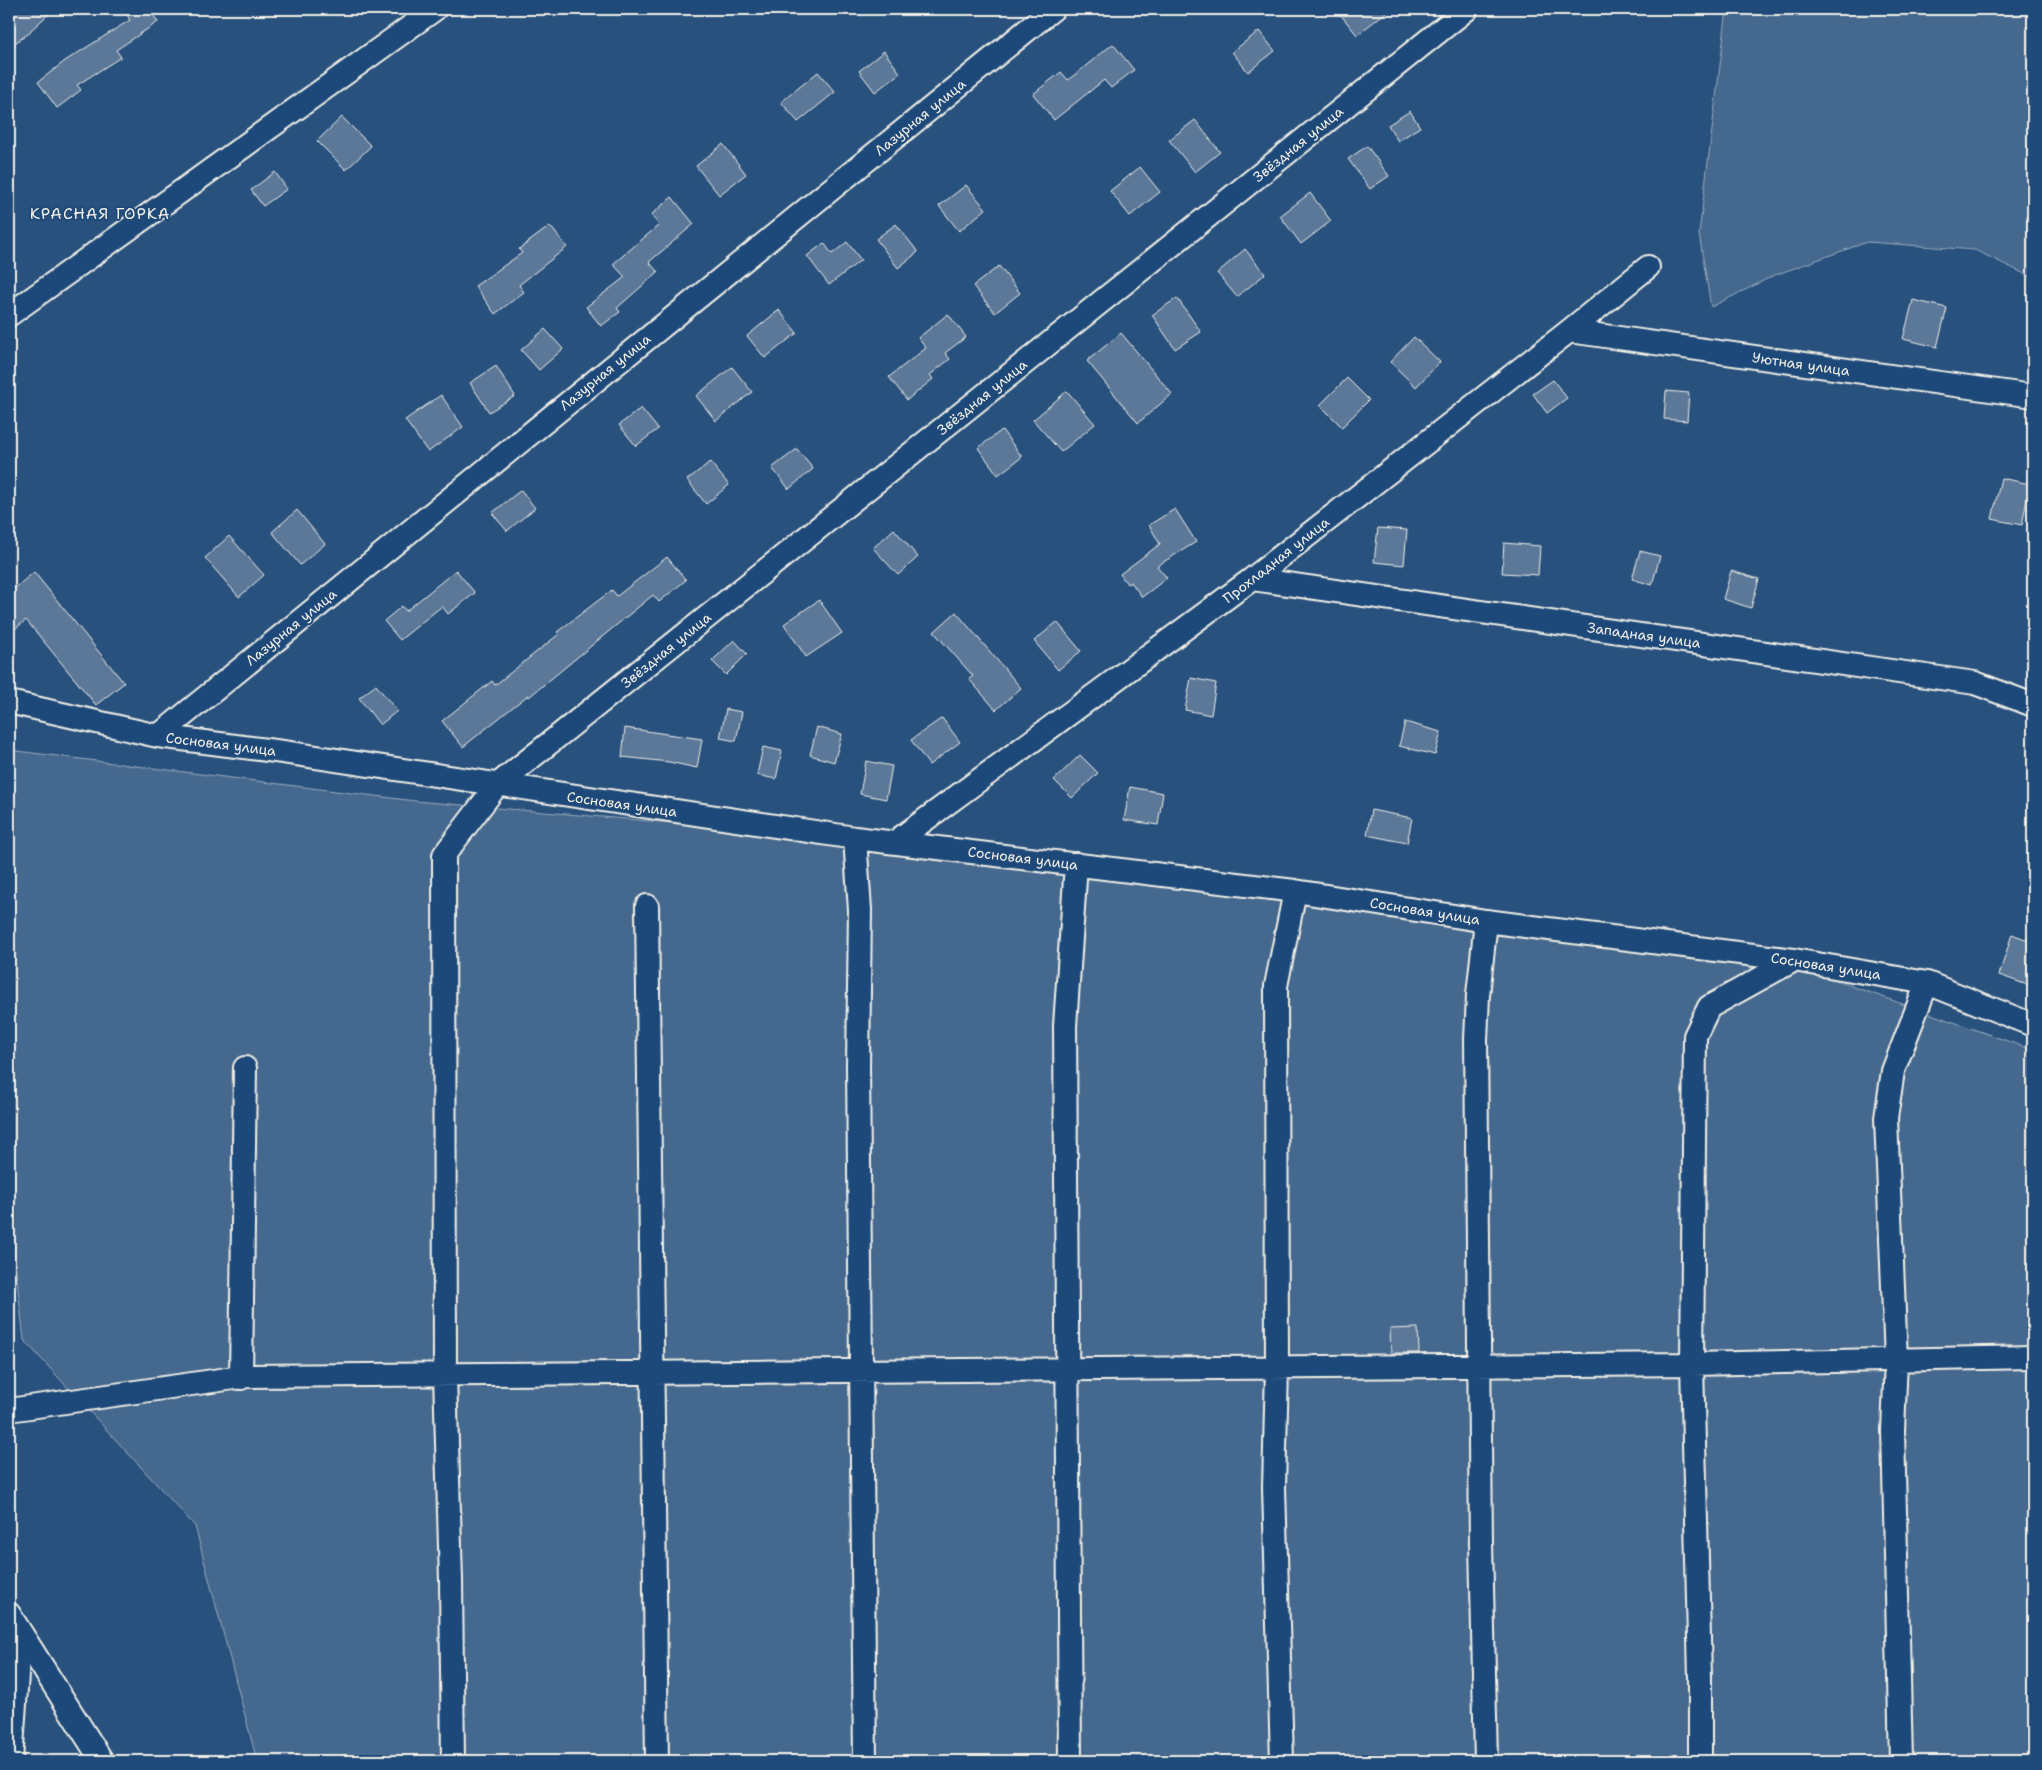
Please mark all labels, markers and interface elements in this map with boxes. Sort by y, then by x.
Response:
street label: Лазурная улица [871,74,970,159]
street label: Звёздная улица [1249,102,1347,186]
district label: КРАСНАЯ ГОРКА [30,203,170,224]
street label: Лазурная улица [556,329,655,414]
street label: Уютная улица [1751,348,1851,380]
street label: Звёздная улица [933,355,1031,439]
street label: Прохладная улица [1219,513,1333,607]
street label: Лазурная улица [242,584,341,669]
street label: Звёздная улица [617,608,715,692]
street label: Западная улица [1586,618,1702,652]
street label: Сосновая улица [165,728,278,760]
street label: Сосновая улица [566,787,679,821]
street label: Сосновая улица [967,842,1080,874]
street label: Сосновая улица [1369,893,1482,929]
street label: Сосновая улица [1770,948,1883,984]

